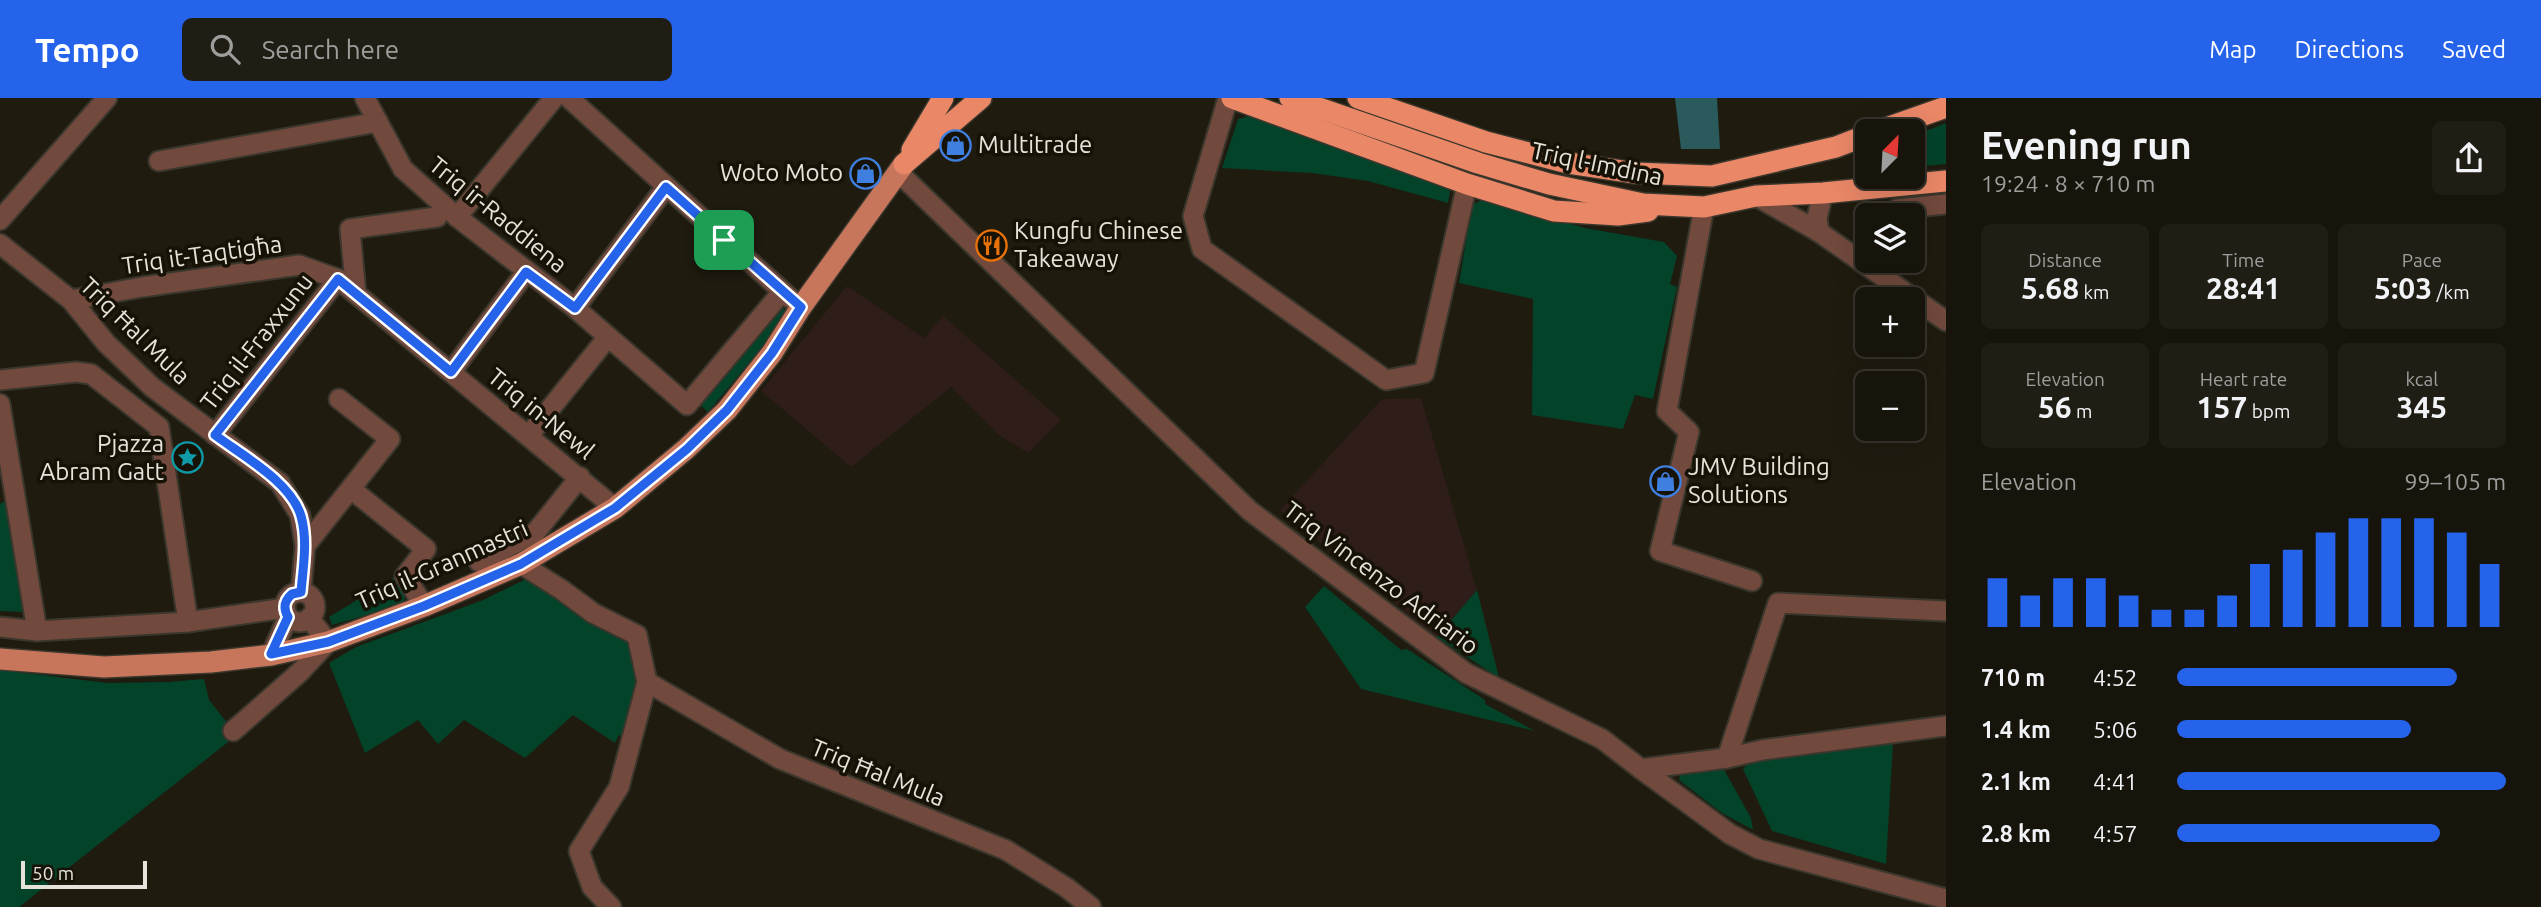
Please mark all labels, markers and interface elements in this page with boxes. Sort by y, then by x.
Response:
search box [182,18,672,81]
icon: search [206,30,244,68]
text: Tempo [35,31,140,68]
text: Search here [262,35,399,64]
text: Map [2209,36,2256,63]
text: Directions [2294,36,2404,63]
text: Saved [2442,36,2506,63]
north arrow [1855,119,1925,189]
map controls [1855,119,1925,441]
button: share [2432,121,2506,195]
text: Evening run [1981,124,2192,166]
shop icon: Multitrade [938,128,972,162]
place label: Multitrade [978,131,1092,158]
street label: Triq l-Imdina [1529,136,1665,191]
street label: Triq ir-Raddiena [424,151,572,278]
shop icon: Woto Moto [849,156,883,190]
place label: Woto Moto [720,159,843,186]
text: 19:24 · 8 × 710 m [1981,171,2155,196]
button: layers [1855,203,1925,273]
pin [694,210,754,270]
place label: Kungfu Chinese Takeaway [1014,217,1183,272]
icon: arrive [705,221,743,259]
restaurant icon: Kungfu Chinese Takeaway [974,228,1008,262]
street label: Triq it-Taqtigħa [120,230,284,279]
text: Distance [2028,249,2102,271]
text: Time [2222,249,2265,271]
text: Pace [2402,249,2442,271]
street label: Triq il-Fraxxunu [195,268,318,415]
text: 5.68 [2021,271,2079,305]
text: 28:41 [2206,271,2281,305]
text: 5:03 [2374,271,2432,305]
street label: Triq Ħal Mula [75,272,196,390]
text: km [2079,281,2109,303]
text: /km [2432,281,2470,303]
button: + [1855,287,1925,357]
street label: Triq in-Newl [483,363,600,465]
text: Elevation [2026,368,2105,390]
text: Heart rate [2200,368,2287,390]
text: kcal [2405,368,2438,390]
button: − [1855,371,1925,441]
text: 56 [2038,390,2072,424]
text: 157 [2197,390,2247,424]
text: 345 [2396,390,2447,424]
text: m [2072,400,2092,422]
text: bpm [2247,400,2290,422]
place label: Pjazza Abram Gatt [40,430,165,485]
place icon: Pjazza Abram Gatt [170,441,204,475]
place label: JMV Building Solutions [1688,453,1830,508]
shop icon: JMV Building Solutions [1648,464,1682,498]
text: Elevation [1981,469,2077,494]
text: 99–105 m [2405,469,2506,494]
street label: Triq Vincenzo Adriario [1279,496,1484,660]
street label: Triq il-Granmastri [352,515,532,614]
text: 710 m [1981,665,2045,690]
text: 4:52 [2093,665,2138,690]
text: 1.4 km [1981,717,2051,742]
text: 5:06 [2093,717,2138,742]
street label: Triq Ħal Mula [807,733,949,812]
text: 2.1 km [1981,769,2051,794]
text: 4:41 [2093,769,2138,794]
text: 2.8 km [1981,821,2051,846]
text: 4:57 [2093,821,2138,846]
scale bar [21,858,147,890]
text: 50 m [32,862,74,884]

